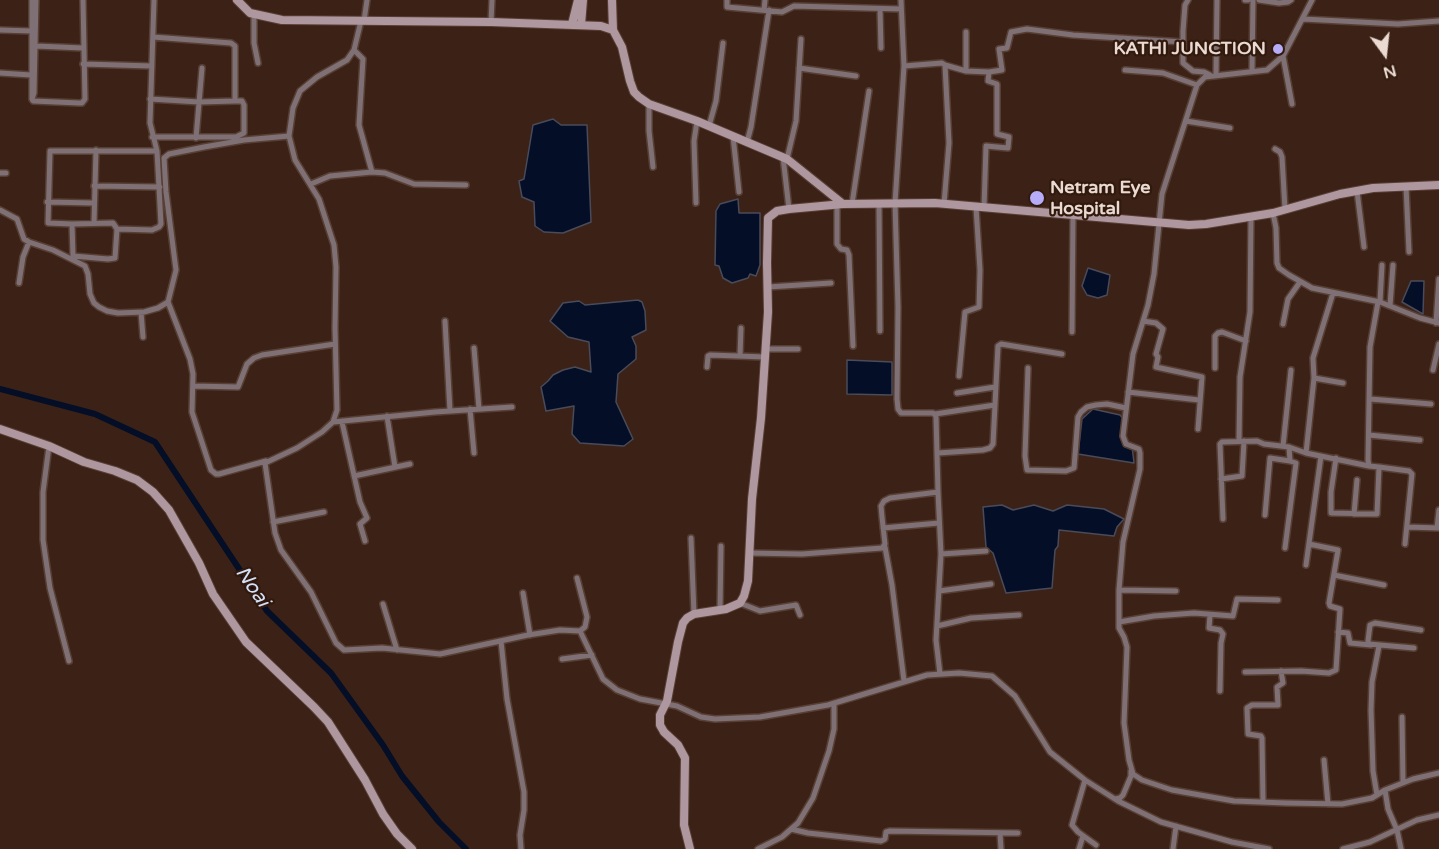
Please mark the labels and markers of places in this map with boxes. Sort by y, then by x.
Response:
place label: KATHI JUNCTION [1113,38,1266,60]
marker: KATHI JUNCTION [1271,42,1285,56]
place label: Netram Eye Hospital [1050,177,1150,219]
marker: Netram Eye Hospital [1028,189,1046,207]

